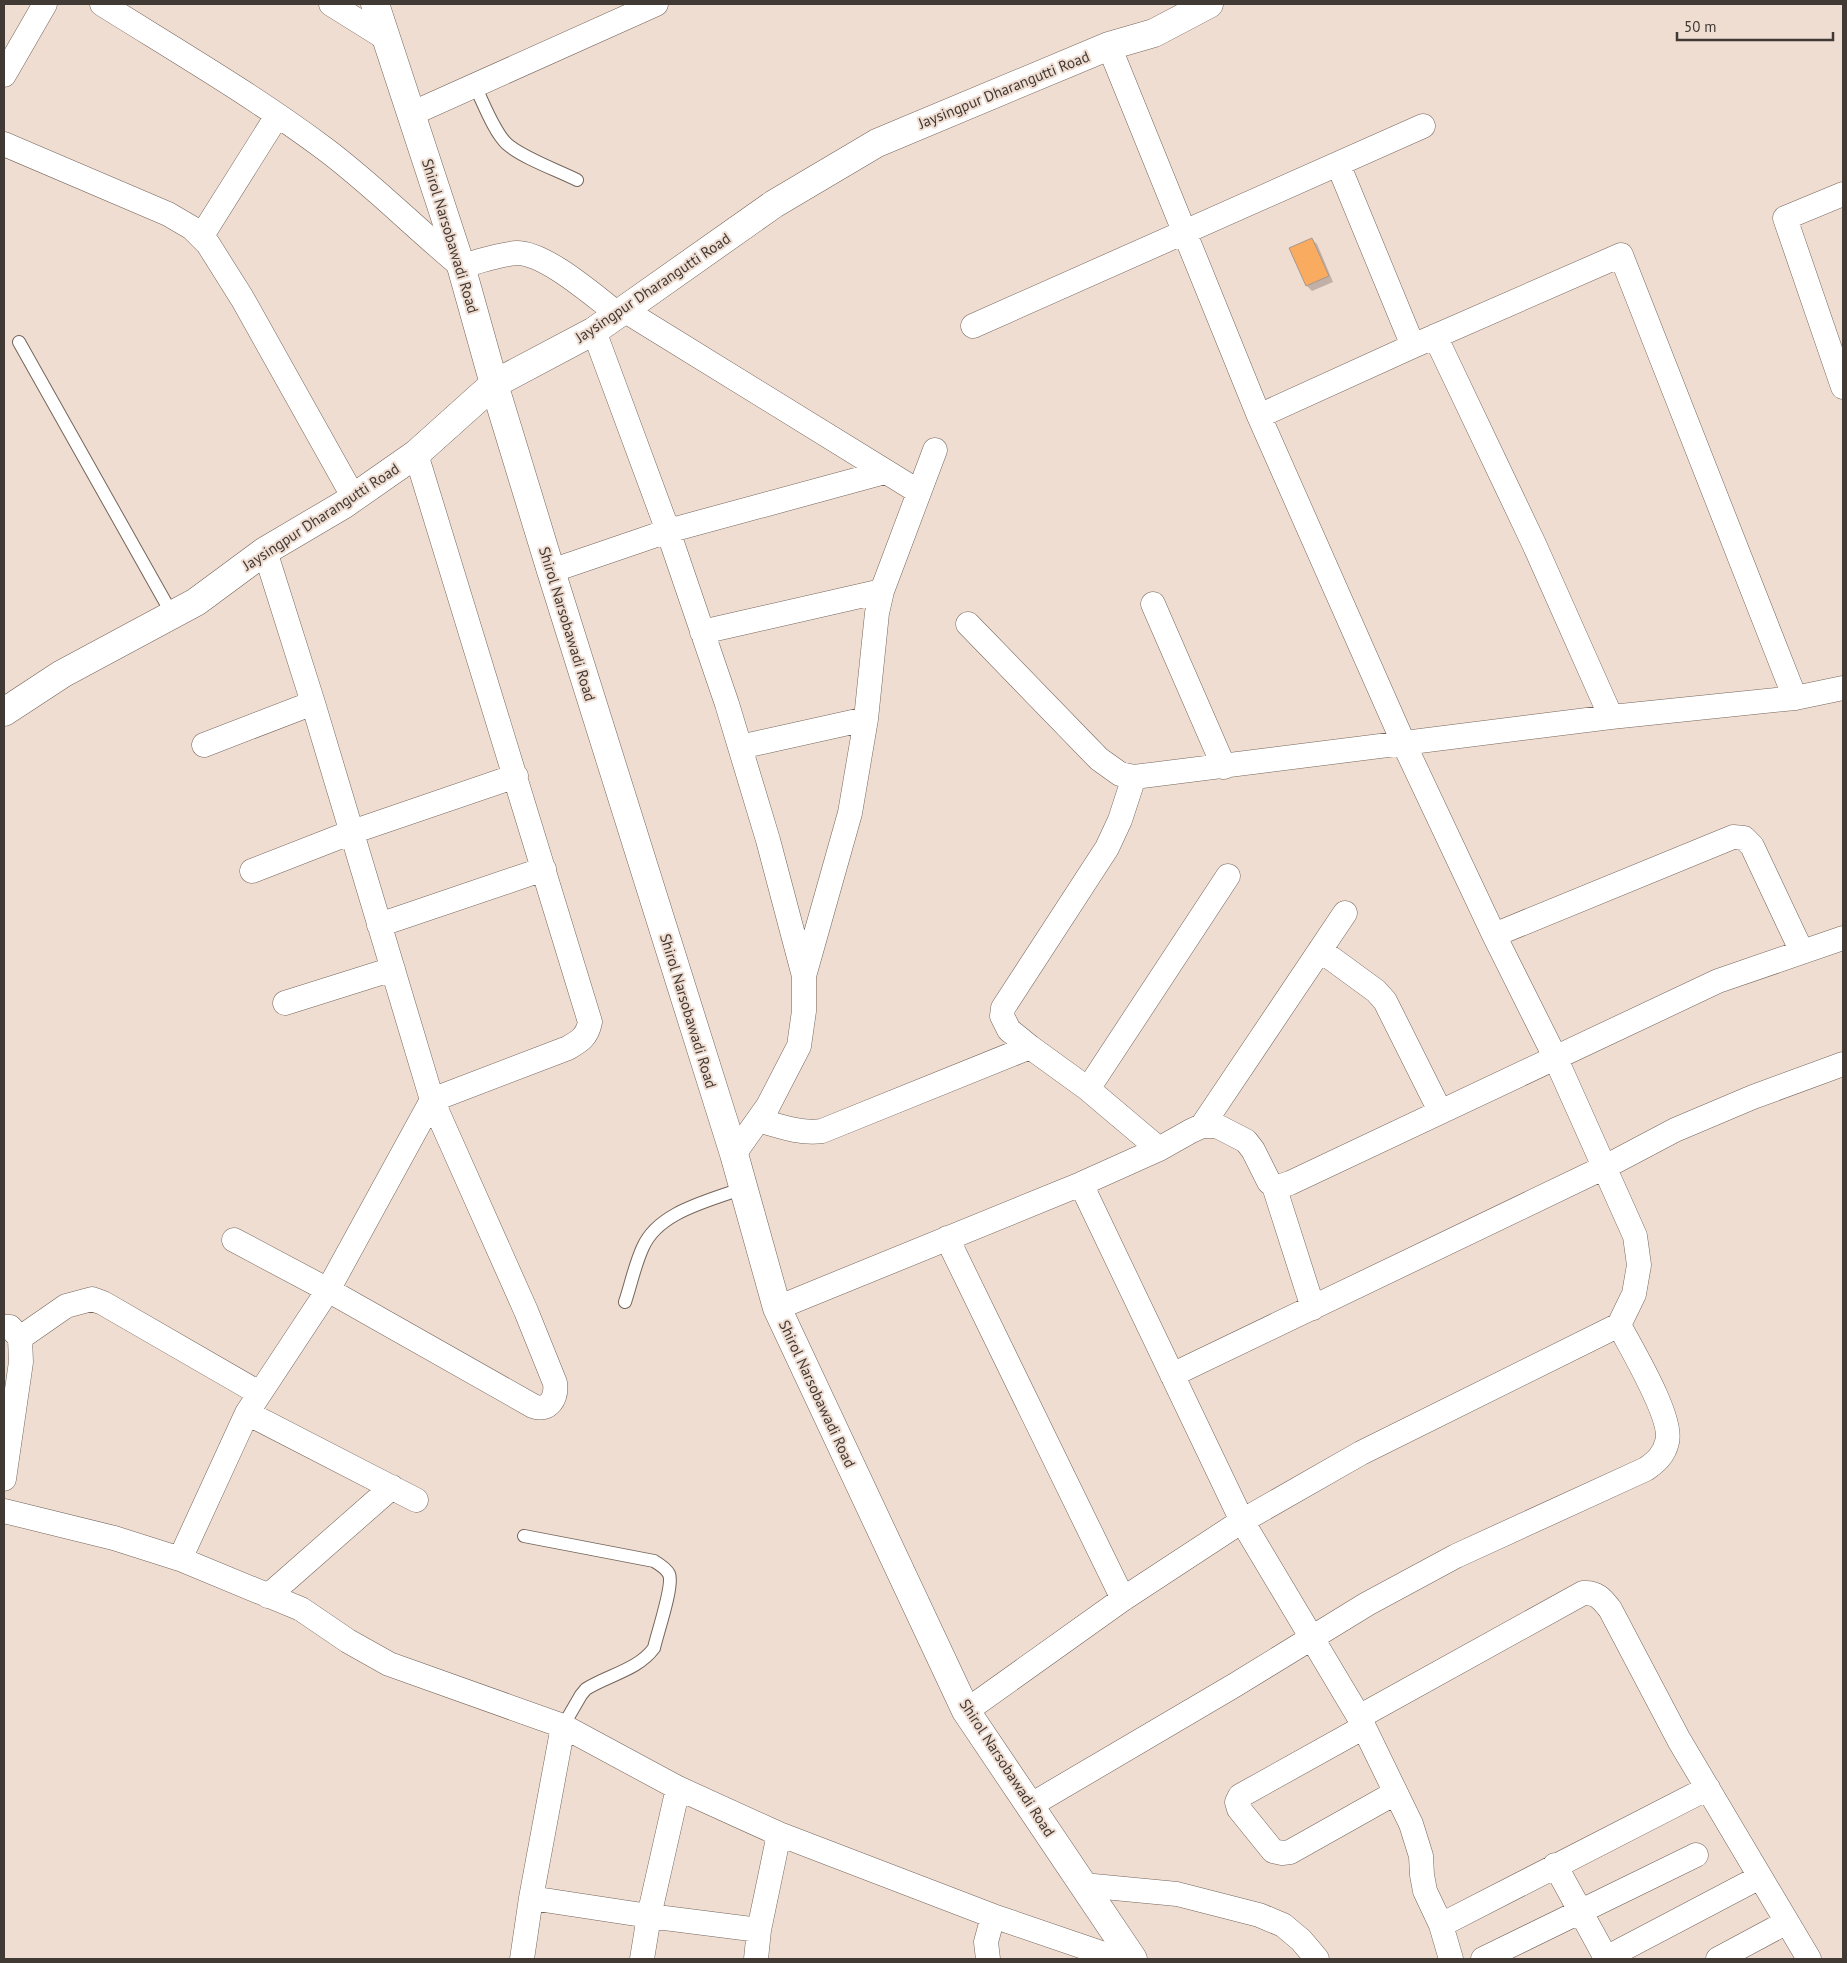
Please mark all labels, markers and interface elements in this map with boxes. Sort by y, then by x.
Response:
scale bar [1677,10,1833,42]
text: 50 m [1684,17,1717,36]
street label: Jaysingpur Dharangutti Road [914,46,1092,133]
street label: Shirol Narsobawadi Road [418,156,483,315]
street label: Jaysingpur Dharangutti Road [571,229,734,347]
street label: Jaysingpur Dharangutti Road [238,459,403,575]
street label: Shirol Narsobawadi Road [535,544,600,703]
street label: Shirol Narsobawadi Road [656,931,721,1090]
street label: Shirol Narsobawadi Road [775,1317,860,1471]
street label: Shirol Narsobawadi Road [956,1695,1059,1840]

